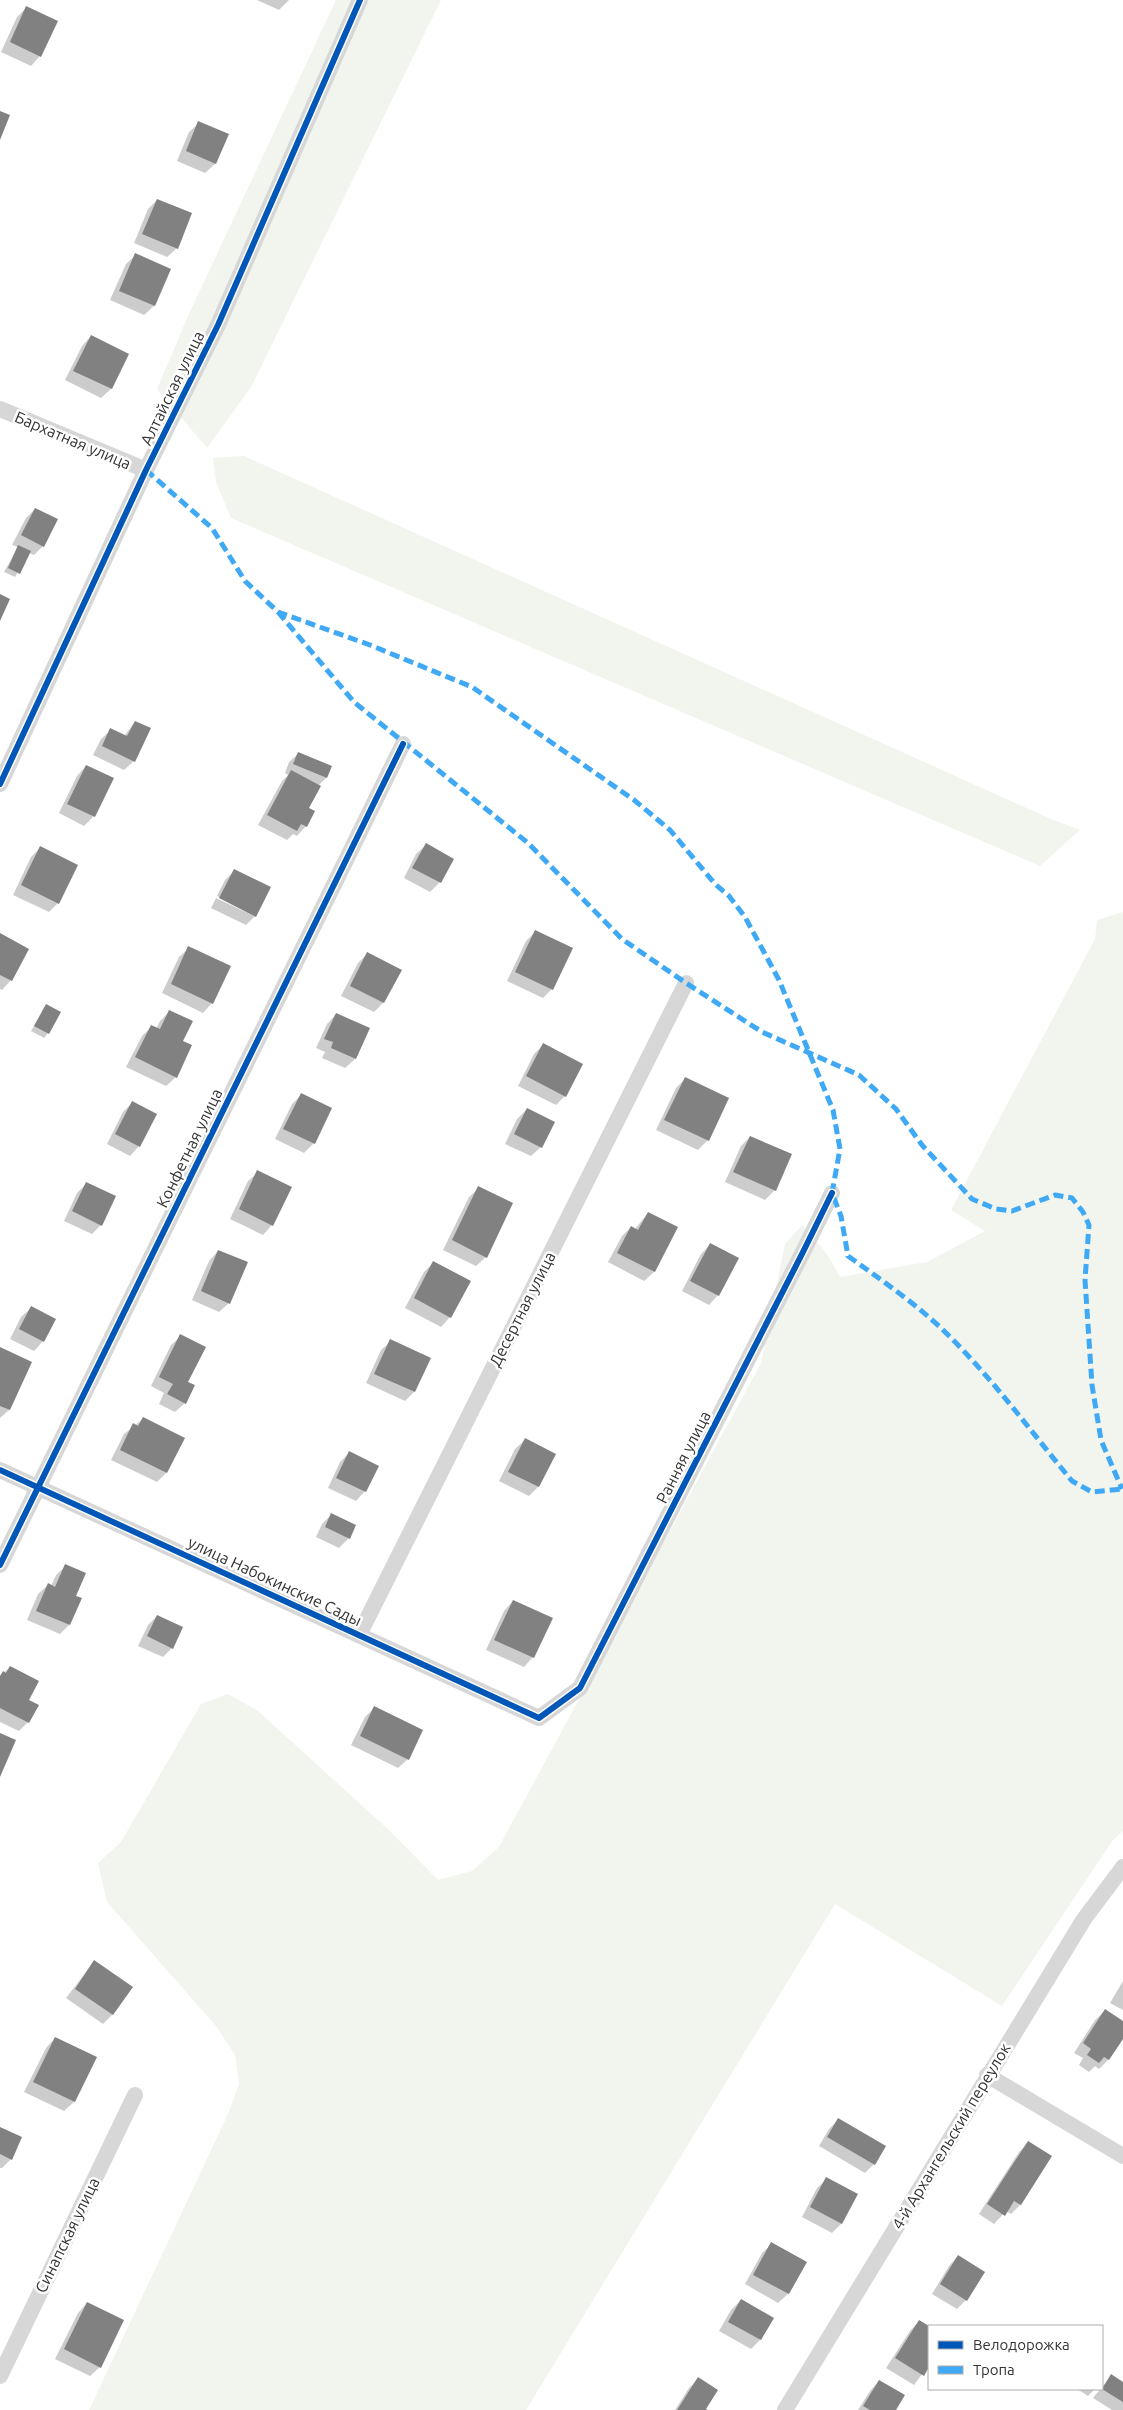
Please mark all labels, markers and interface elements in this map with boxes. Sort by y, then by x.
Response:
street label: Алтайская улица [137,328,207,448]
street label: Бархатная улица [12,407,134,473]
street label: Конфетная улица [152,1086,226,1210]
street label: Десертная улица [485,1249,559,1369]
street label: Ранняя улица [652,1408,714,1506]
street label: улица Набокинские Сады [185,1533,365,1629]
street label: 4-й Архангельский переулок [888,2040,1014,2232]
street label: Синапская улица [31,2174,103,2296]
legend [928,2325,1103,2390]
text: Велодорожка [973,2336,1070,2353]
text: Тропа [973,2361,1015,2378]

